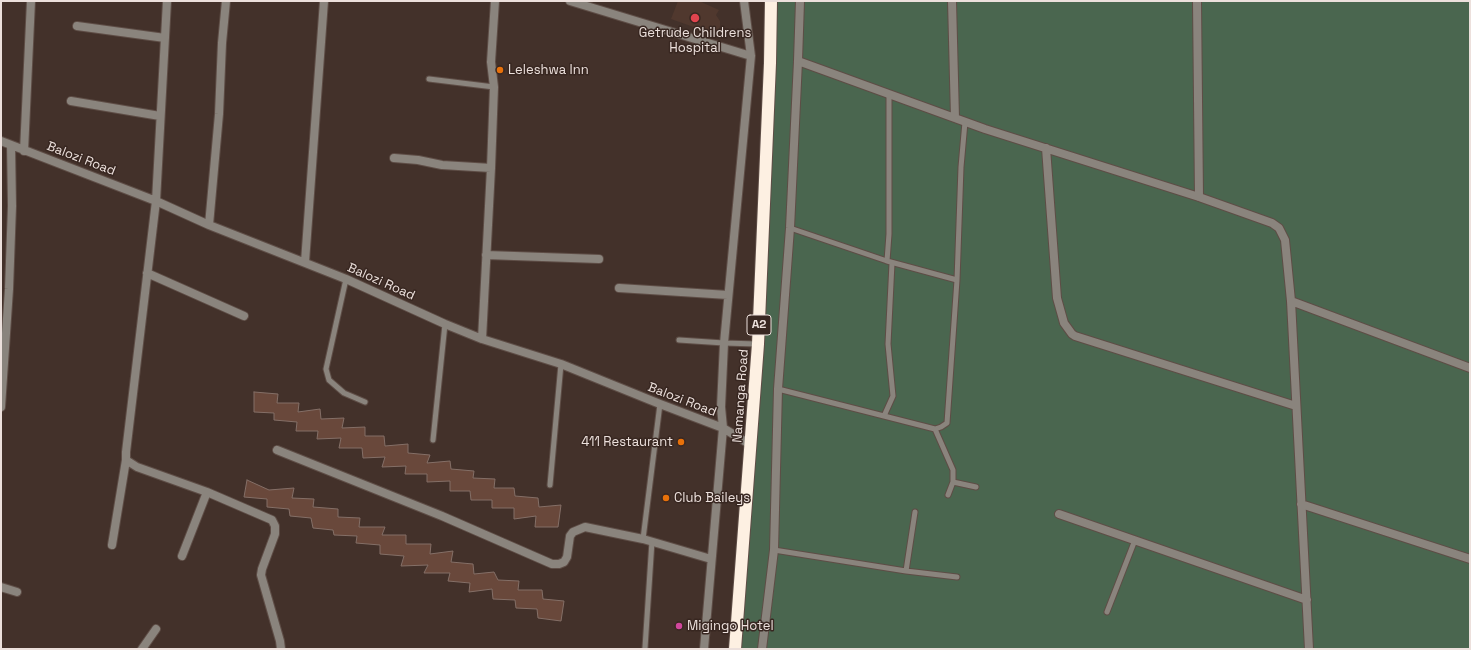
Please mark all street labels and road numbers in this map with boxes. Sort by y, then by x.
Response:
street label: Balozi Road [44,139,118,179]
street label: Balozi Road [345,260,417,304]
road number: A2 [747,315,771,335]
street label: Namanga Road [730,349,752,443]
street label: Balozi Road [645,380,719,420]

